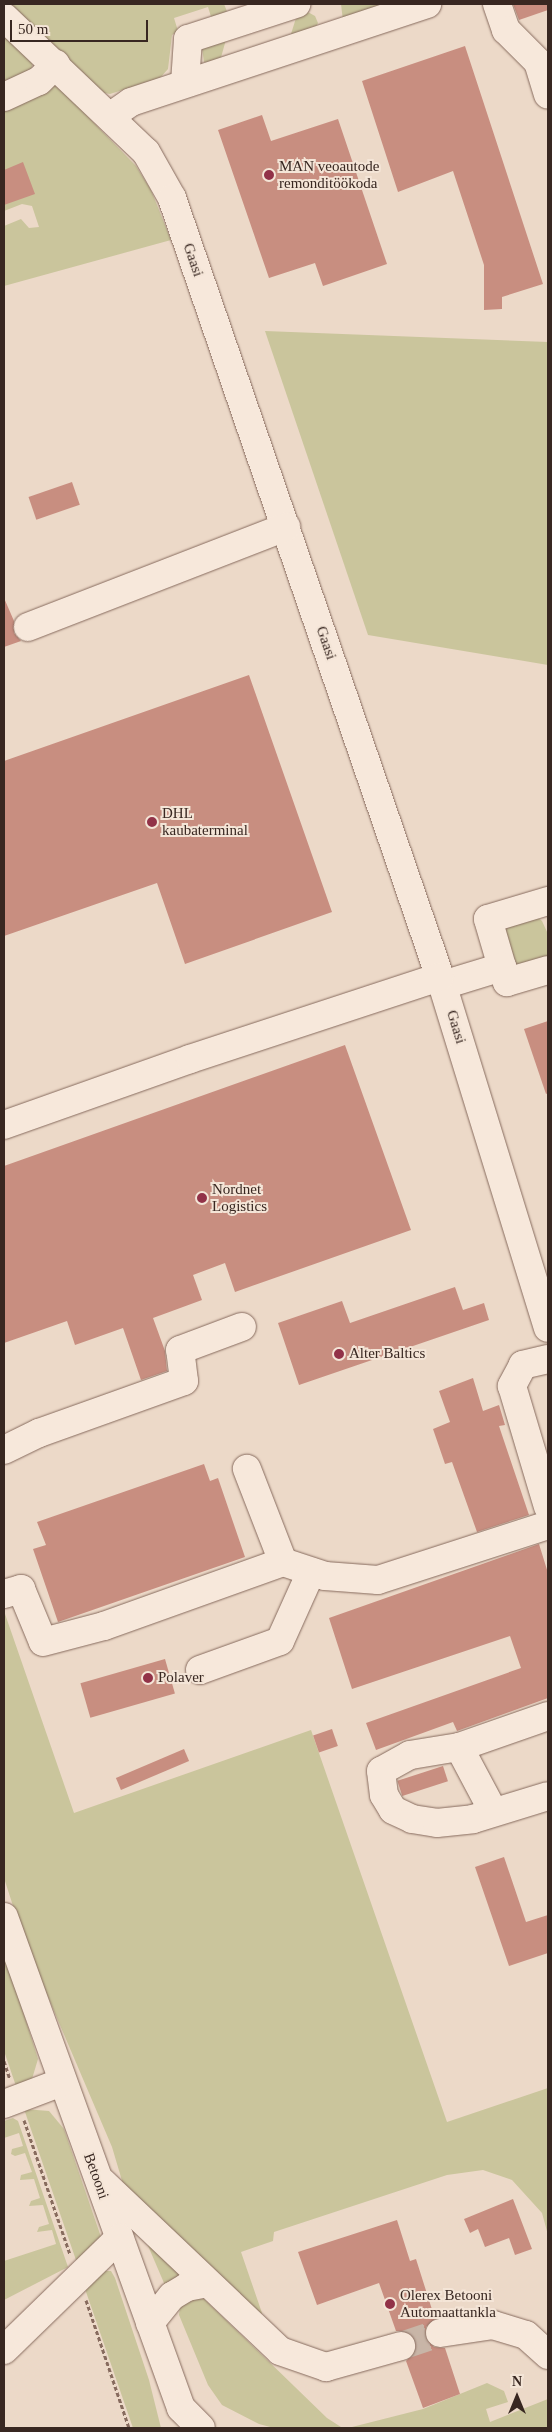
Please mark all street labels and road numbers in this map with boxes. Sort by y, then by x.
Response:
street label: Gaasi [179,241,207,279]
street label: Gaasi [312,624,340,662]
street label: Gaasi [442,1008,470,1046]
street label: Betooni [79,2151,113,2201]

